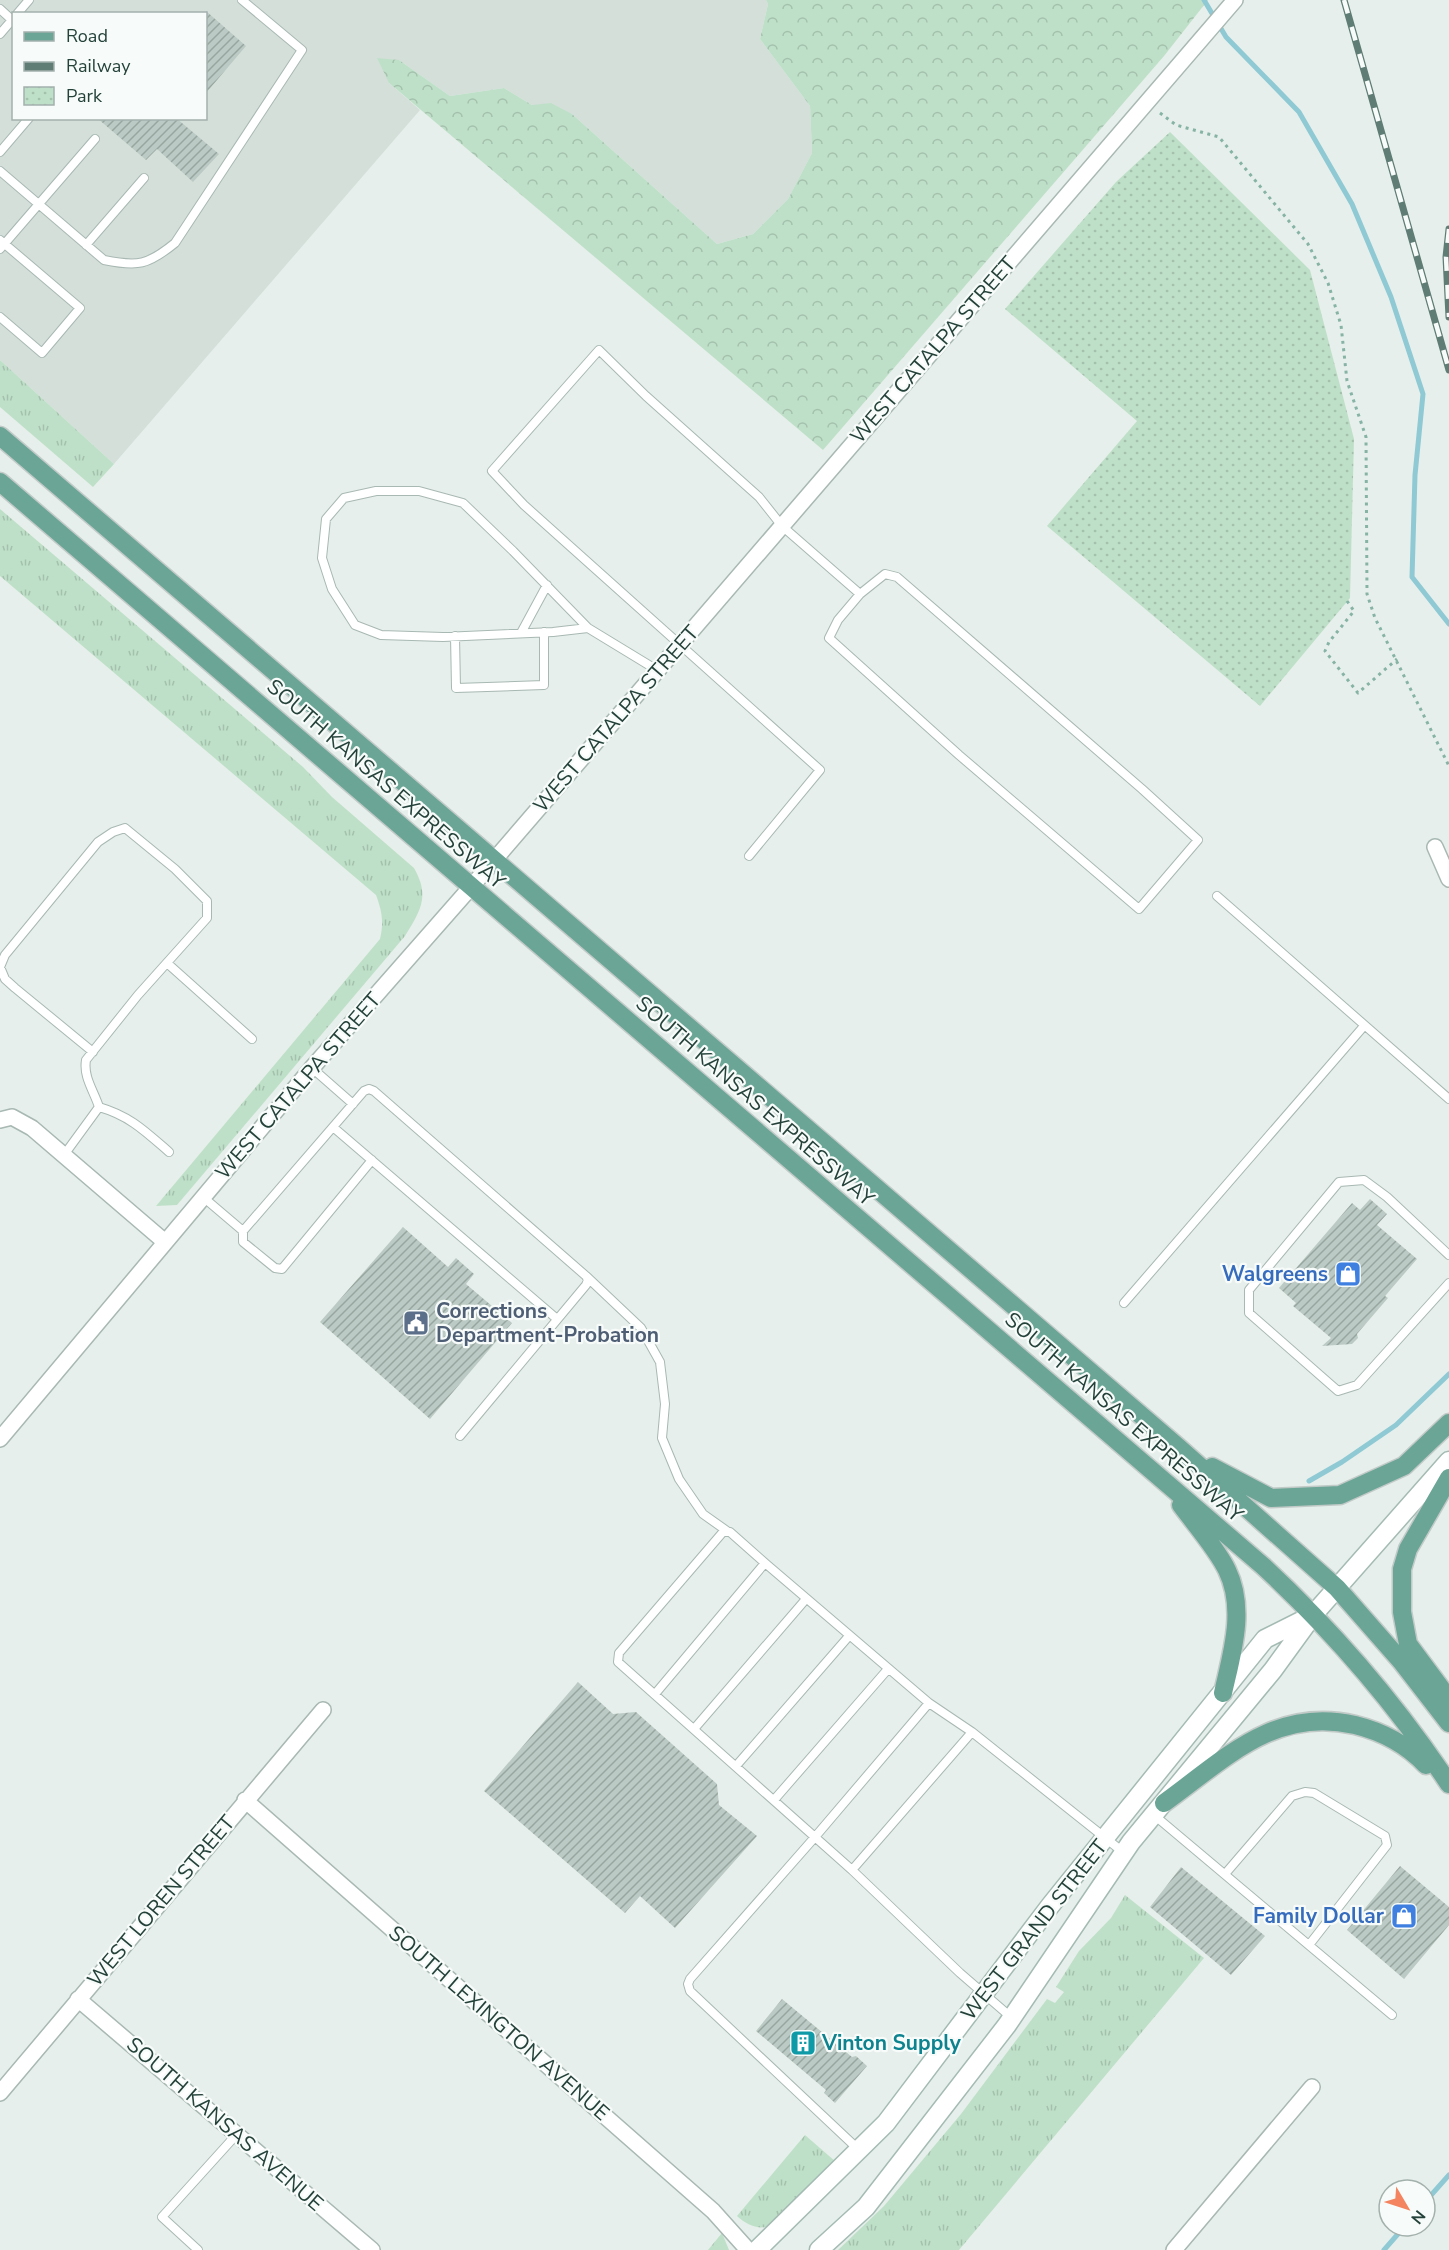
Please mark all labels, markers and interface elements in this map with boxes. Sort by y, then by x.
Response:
legend [12,12,207,120]
text: Road [66,24,108,48]
text: Railway [66,54,131,78]
text: Park [66,84,103,108]
street label: WEST CATALPA STREET [844,250,1022,450]
street label: WEST CATALPA STREET [527,619,705,819]
street label: SOUTH KANSAS EXPRESSWAY [261,673,511,896]
street label: WEST CATALPA STREET [209,986,387,1186]
street label: SOUTH KANSAS EXPRESSWAY [630,990,880,1213]
shop icon: Walgreens [1333,1259,1363,1289]
place label: Walgreens [1222,1260,1328,1288]
place label: Corrections Department-Probation [436,1297,659,1349]
street label: SOUTH KANSAS EXPRESSWAY [999,1306,1249,1529]
public building icon: Corrections Department-Probation [401,1308,431,1338]
street label: WEST LOREN STREET [81,1809,241,1993]
street label: WEST GRAND STREET [954,1833,1114,2026]
shop icon: Family Dollar [1389,1901,1419,1931]
place label: Family Dollar [1253,1902,1385,1930]
street label: SOUTH LEXINGTON AVENUE [383,1919,615,2127]
building icon: Vinton Supply [788,2028,818,2058]
place label: Vinton Supply [821,2029,962,2057]
street label: SOUTH KANSAS AVENUE [121,2031,329,2217]
north arrow [1377,2178,1437,2238]
text: N [1406,2205,1430,2228]

